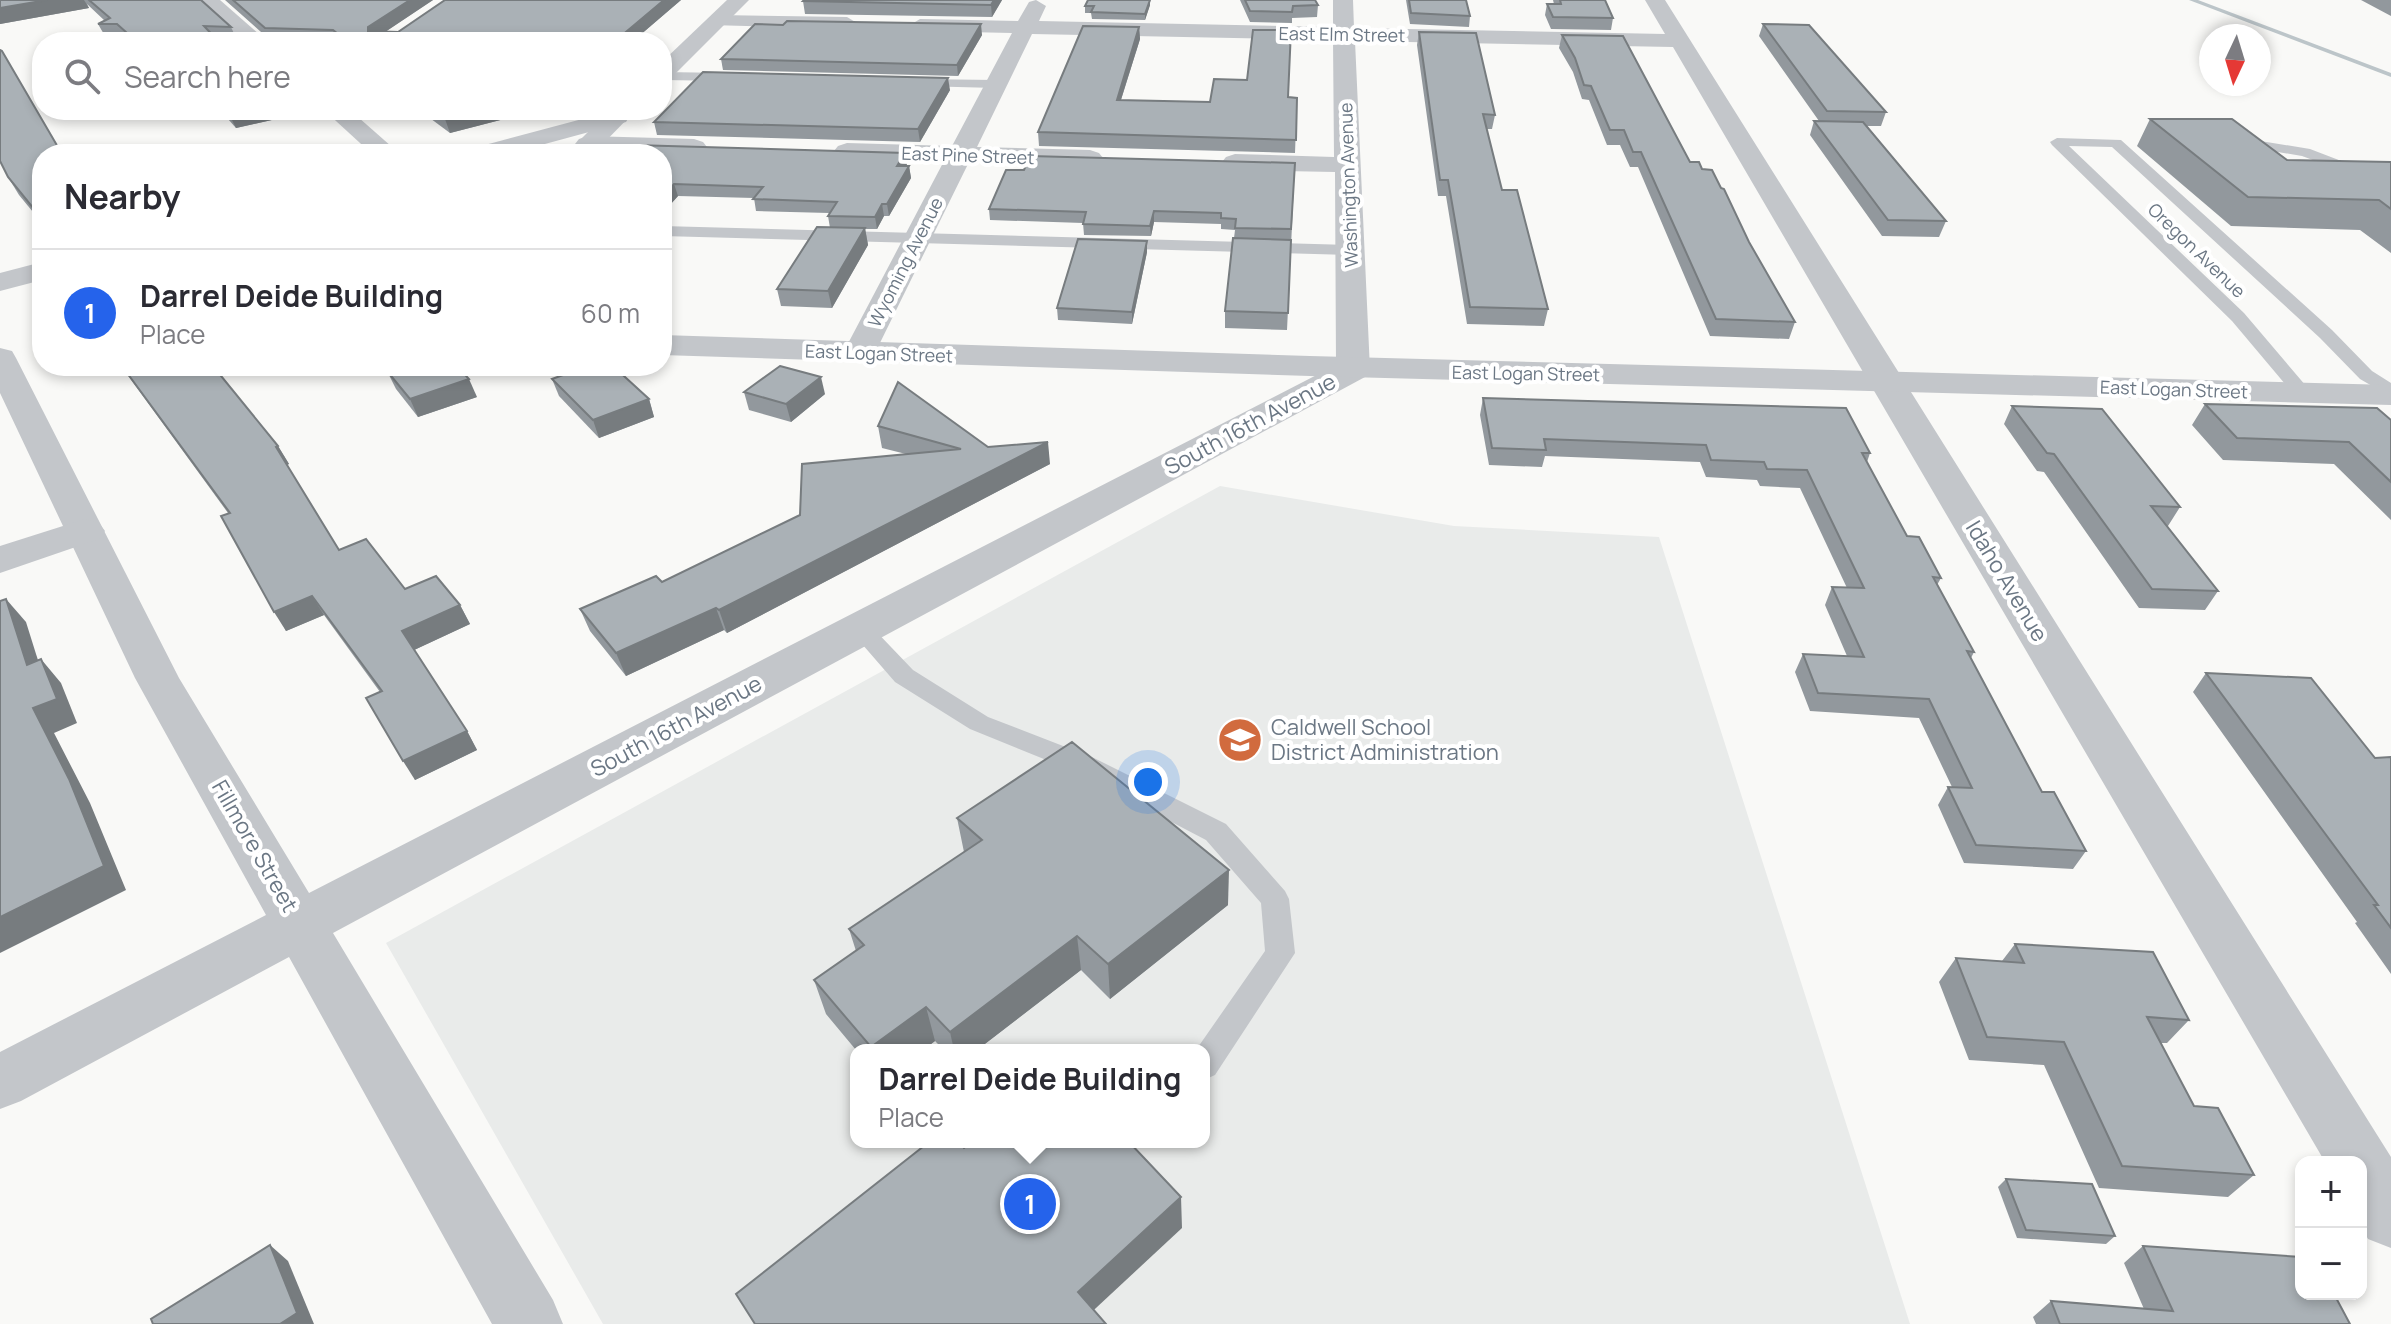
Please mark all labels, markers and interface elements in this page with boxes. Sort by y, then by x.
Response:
street label: East Elm Street [1278,21,1406,47]
north arrow [2199,24,2271,96]
search box [32,32,672,120]
icon: search [60,54,104,98]
text: Search here [124,56,291,97]
street label: Washington Avenue [1333,102,1363,268]
street label: East Pine Street [901,141,1035,169]
text: Nearby [64,173,180,219]
street label: Wyoming Avenue [862,193,948,331]
street label: Oregon Avenue [2143,197,2251,303]
text: Darrel Deide Building [140,275,443,316]
text: 1 [84,295,96,331]
text: 60 m [581,295,640,331]
text: Place [140,316,205,352]
street label: East Logan Street [805,338,953,368]
street label: East Logan Street [1452,360,1600,386]
street label: South 16th Avenue [1159,366,1341,482]
street label: East Logan Street [2100,374,2248,404]
street label: Idaho Avenue [1959,515,2055,647]
street label: South 16th Avenue [585,668,767,784]
place label: Caldwell School District Administration [1271,712,1499,767]
school or university icon: Caldwell School District Administration [1216,716,1264,764]
your location [1128,762,1168,802]
street label: Fillmore Street [205,775,305,918]
popup [850,1044,1210,1148]
text: Darrel Deide Building [878,1058,1182,1099]
text: Place [878,1099,944,1135]
map controls [2295,1156,2367,1300]
button: + [2295,1156,2367,1228]
pin: 1 [1004,1174,1056,1234]
button: − [2295,1228,2367,1300]

